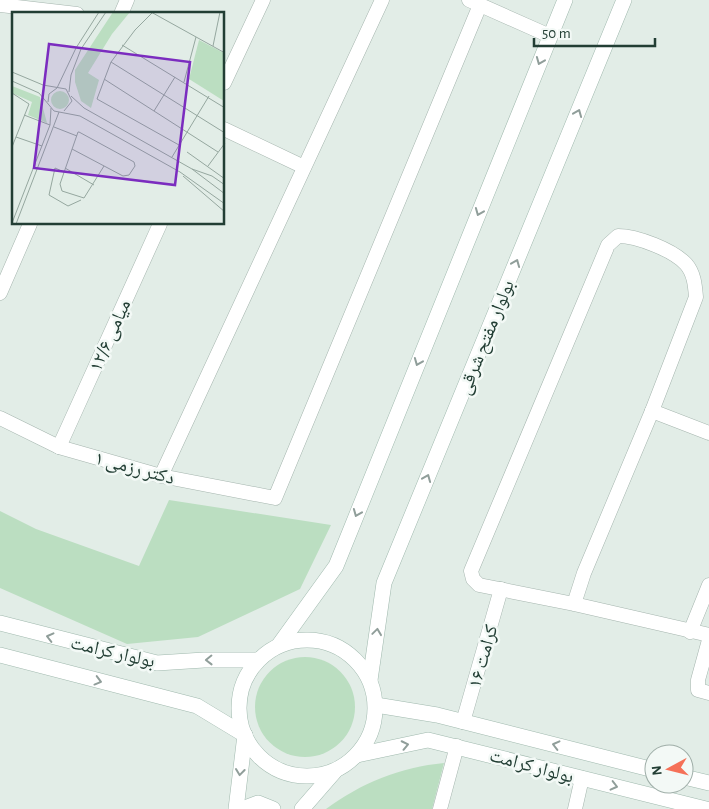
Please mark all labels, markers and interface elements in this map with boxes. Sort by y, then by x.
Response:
inset map [12,12,225,225]
scale bar [534,15,655,47]
text: 50 m [542,26,571,41]
one-way arrow [535,56,546,65]
one-way arrow [571,109,582,118]
one-way arrow [474,207,485,216]
one-way arrow [509,259,520,268]
street label: بولوار مفتح شرقی [455,277,520,398]
street label: میامی ۱۲/۶ [86,297,135,375]
one-way arrow [414,358,424,366]
street label: دکتر رزمی ۱ [93,449,177,489]
one-way arrow [421,474,431,483]
one-way arrow [353,508,363,517]
street label: کرامت ۱۶ [465,623,502,690]
one-way arrow [371,627,382,635]
one-way arrow [47,632,55,642]
street label: بولوار کرامت [68,633,157,672]
one-way arrow [205,655,213,665]
one-way arrow [93,676,101,686]
one-way arrow [400,740,409,751]
one-way arrow [551,740,560,751]
north arrow [644,744,694,794]
street label: بولوار کرامت [487,746,576,788]
text: N [650,765,665,776]
one-way arrow [235,769,246,777]
one-way arrow [609,780,618,791]

